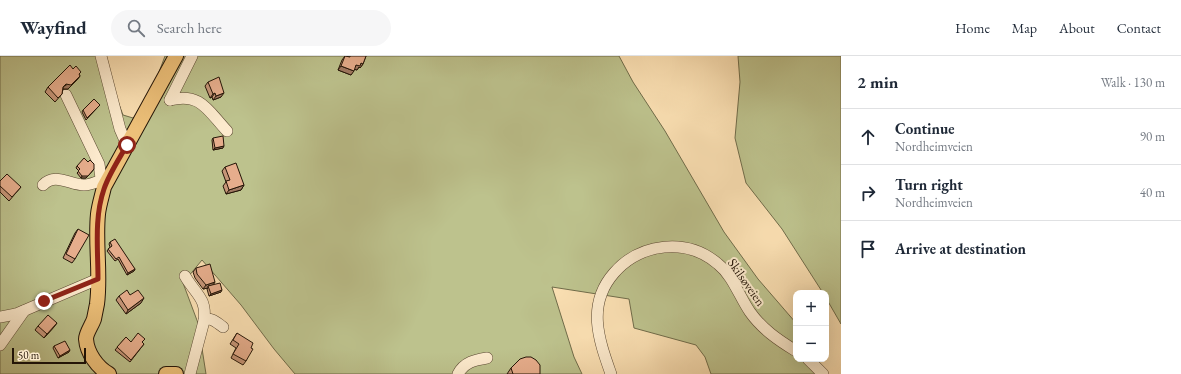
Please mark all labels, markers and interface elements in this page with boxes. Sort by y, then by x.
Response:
search box [111,10,391,46]
text: Wayfind [20,15,87,40]
icon: search [125,17,147,39]
text: Search here [157,18,222,37]
text: Home [955,19,990,37]
text: Map [1012,19,1037,37]
text: About [1059,19,1095,37]
text: Contact [1117,19,1161,37]
text: 2 min [857,71,898,93]
text: Walk · 130 m [1101,74,1165,91]
text: Continue [895,119,955,138]
icon: ahead [857,126,879,148]
text: 90 m [1140,128,1165,145]
route start [118,136,136,154]
text: Nordheimveien [895,138,973,155]
text: Turn right [895,175,963,194]
icon: right [857,182,879,204]
text: 40 m [1140,184,1165,201]
text: Nordheimveien [895,194,973,211]
icon: arrive [857,238,879,260]
text: Arrive at destination [895,239,1026,258]
street label: Skilsøveien [724,255,769,310]
map controls [793,290,829,362]
button: + [793,290,829,326]
route end [35,292,53,310]
button: − [793,326,829,362]
scale bar [12,346,86,365]
text: 50 m [18,348,39,362]

